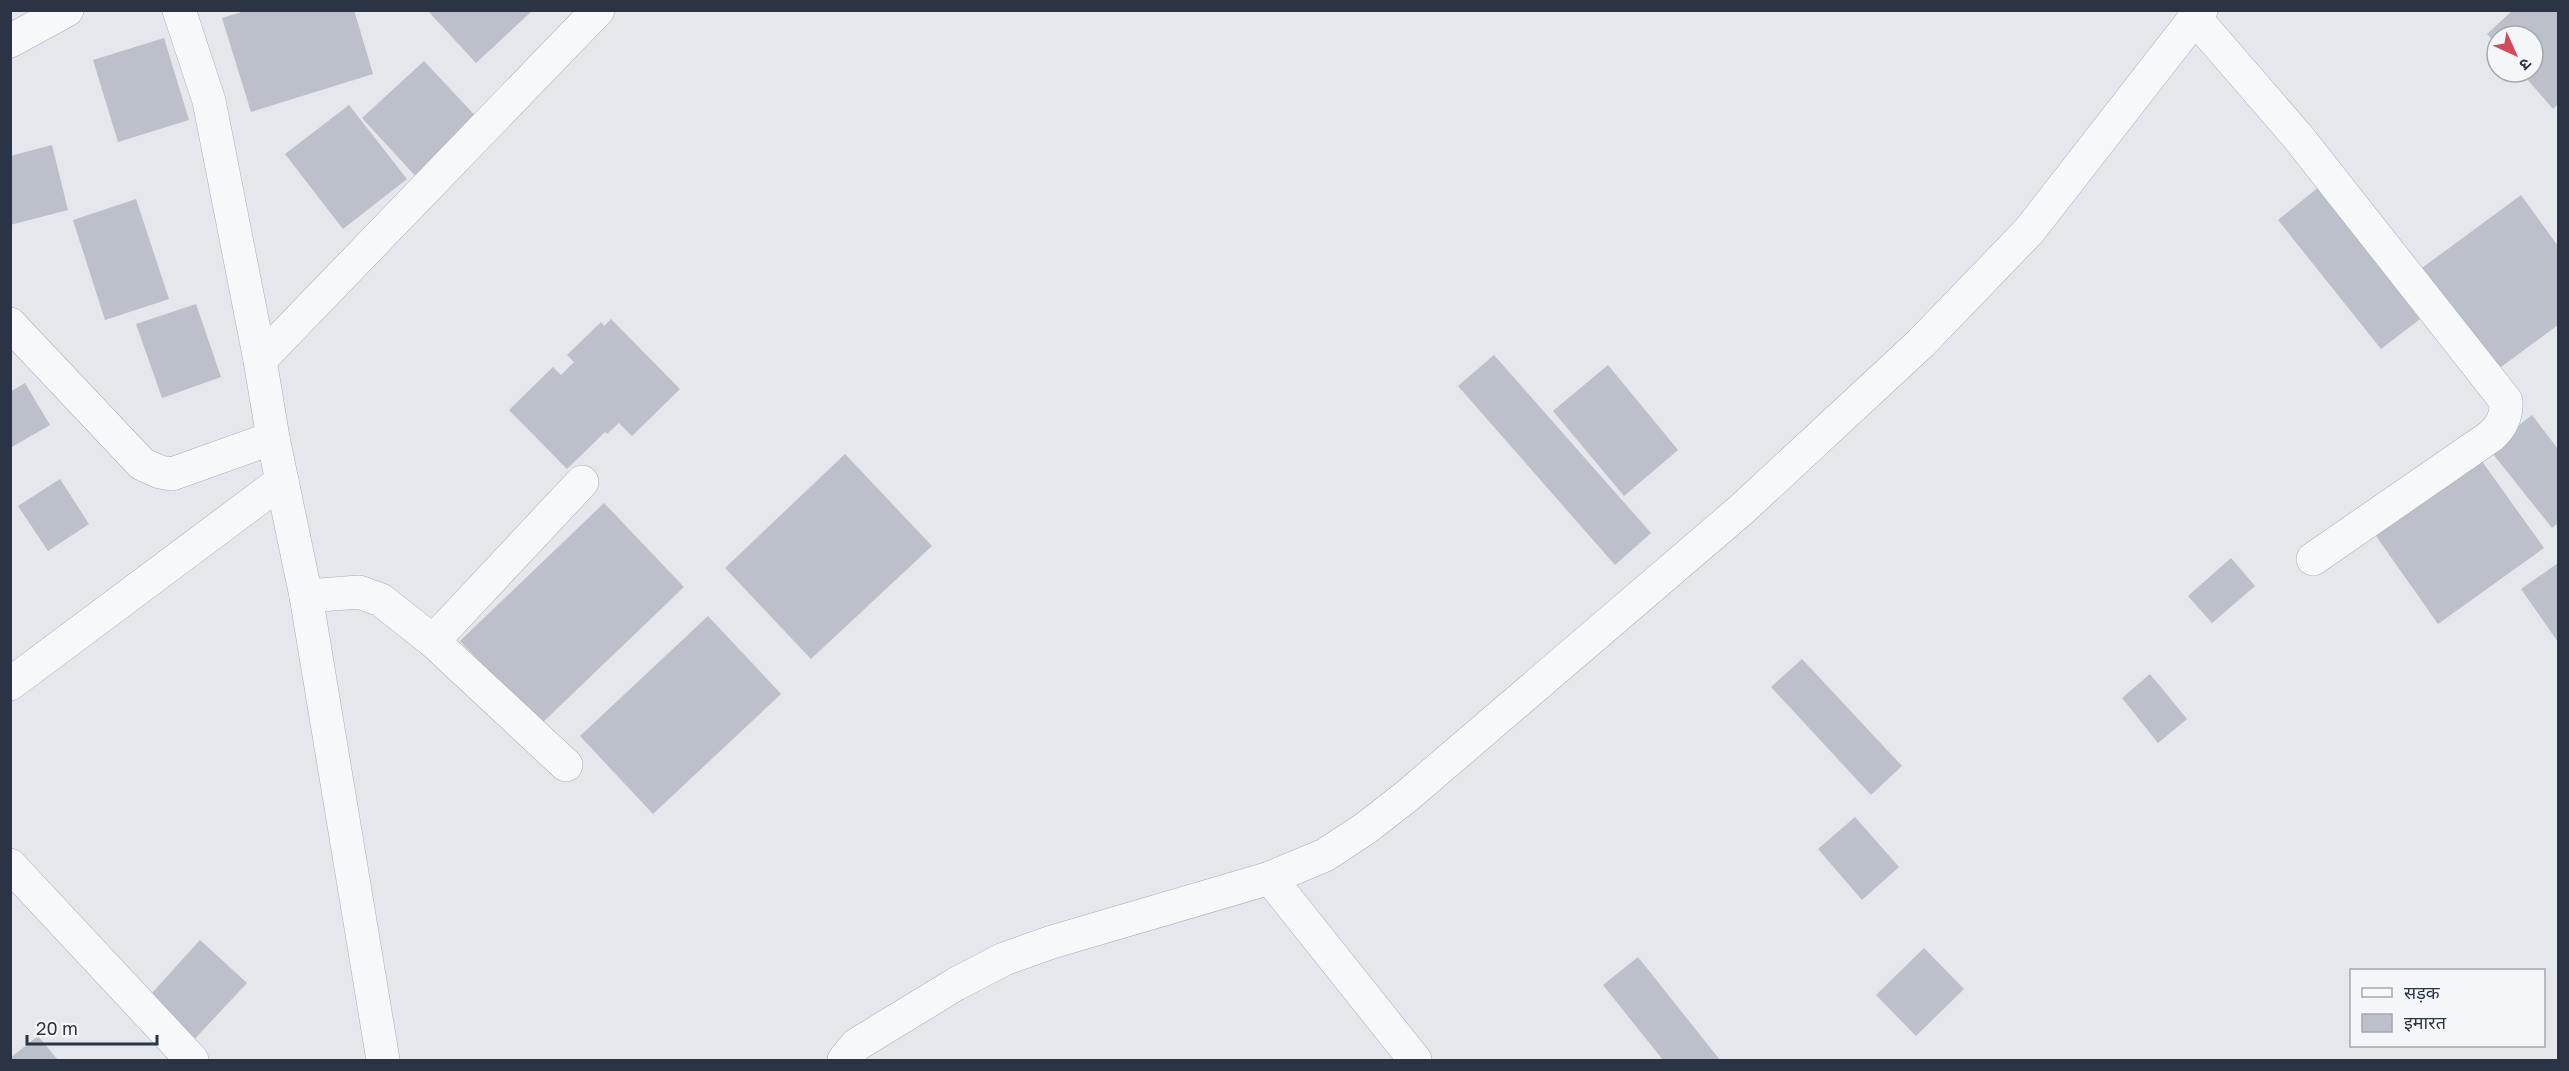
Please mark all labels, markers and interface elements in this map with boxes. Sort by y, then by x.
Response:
north arrow [2485,24,2545,84]
text: उ [2515,54,2536,75]
legend [2350,969,2545,1047]
text: सड़क [2404,981,2441,1003]
scale bar [27,1008,158,1046]
text: इमारत [2404,1011,2447,1033]
text: 20 m [36,1017,78,1039]

